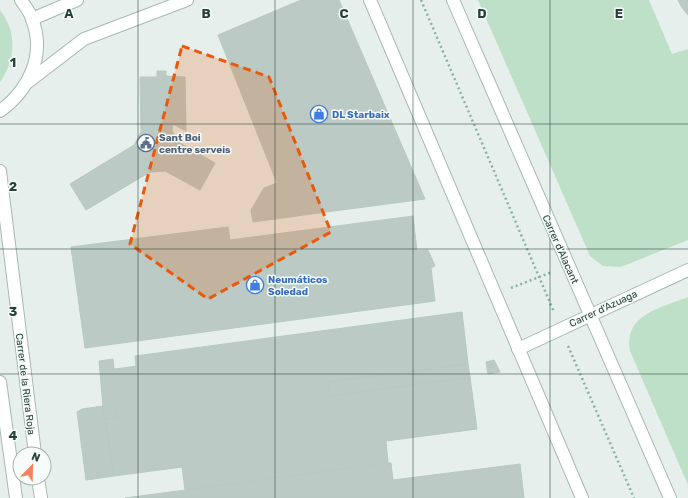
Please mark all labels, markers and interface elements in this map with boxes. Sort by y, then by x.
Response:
text: A [64,6,74,21]
text: B [201,6,211,21]
text: C [339,6,349,21]
text: D [477,6,487,21]
text: E [615,6,623,21]
text: 1 [10,55,16,70]
shop icon: DL Starbaix [309,104,329,124]
place label: DL Starbaix [332,109,390,121]
place label: Sant Boi centre serveis [159,132,231,156]
public building icon: Sant Boi centre serveis [136,133,156,153]
text: 2 [9,179,17,194]
street label: Carrer d'Alacant [539,213,581,286]
place label: Neumáticos Soledad [268,274,328,298]
shop icon: Neumáticos Soledad [245,275,265,295]
street label: Carrer d'Azuaga [568,288,639,330]
text: 3 [9,304,18,319]
street label: Carrer de la Riera Roja [13,333,37,436]
text: 4 [9,428,18,443]
north arrow [12,446,52,486]
text: N [30,450,42,465]

